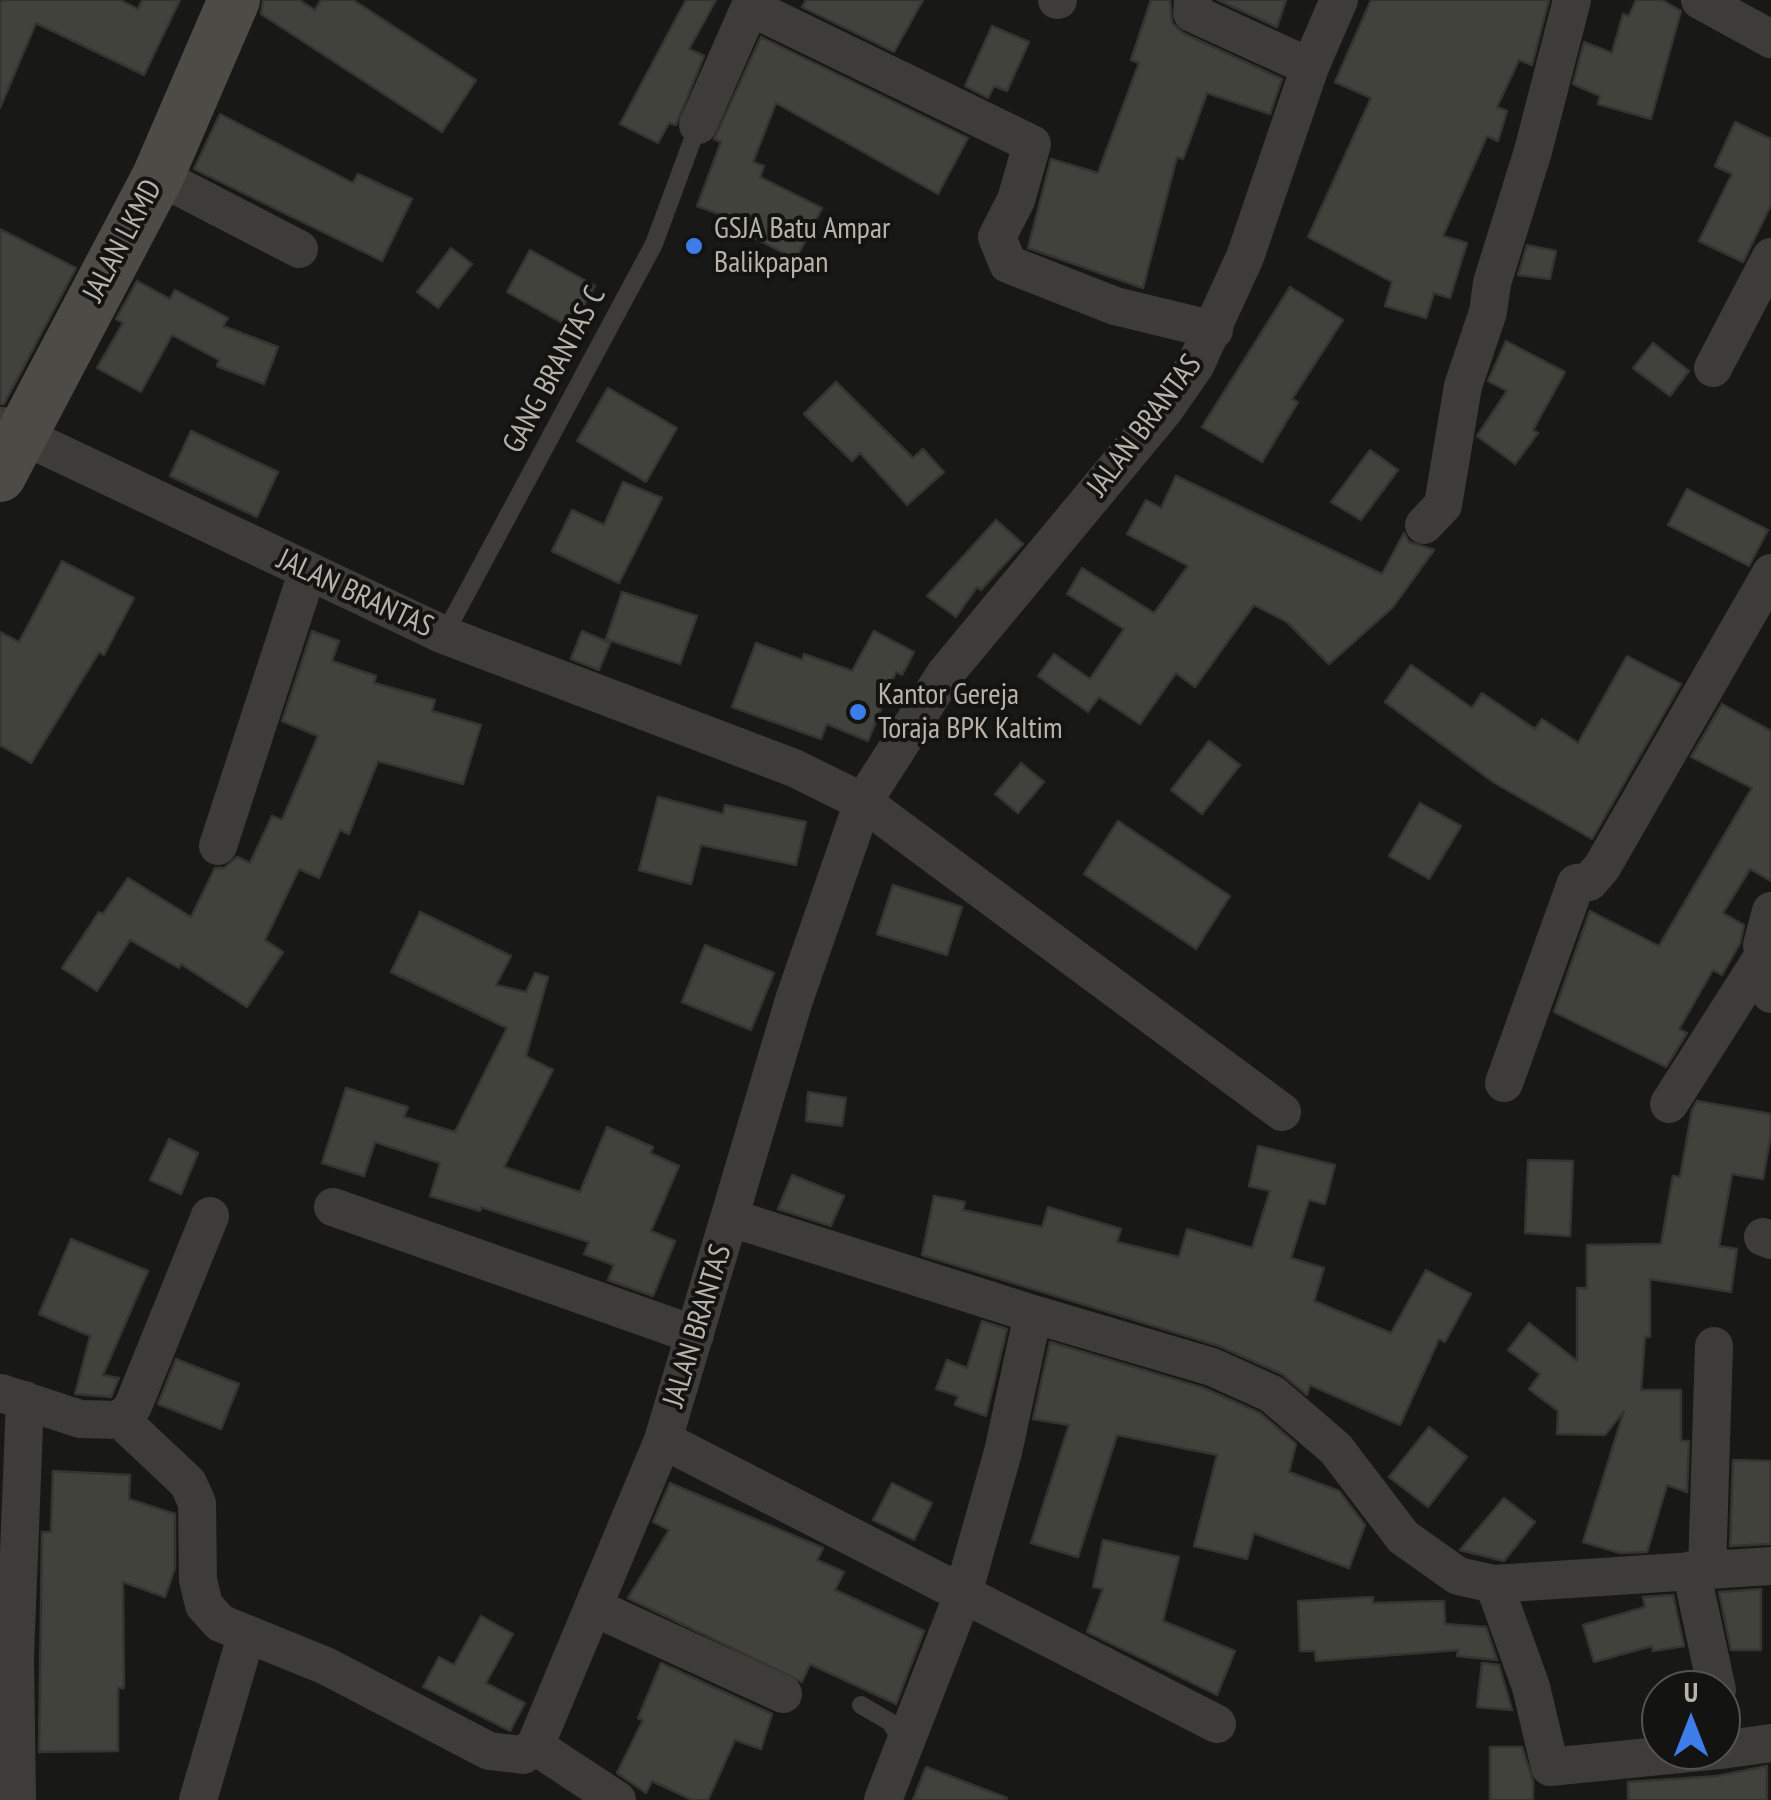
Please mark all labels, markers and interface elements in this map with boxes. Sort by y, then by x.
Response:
street label: JALAN LKMD [76,174,170,308]
place label: GSJA Batu Ampar Balikpapan [714,211,890,282]
marker: GSJA Batu Ampar Balikpapan [683,235,705,257]
street label: GANG BRANTAS C [496,281,614,459]
street label: JALAN BRANTAS [1080,348,1210,504]
street label: JALAN BRANTAS [271,542,439,646]
place label: Kantor Gereja Toraja BPK Kaltim [878,677,1063,748]
marker: Kantor Gereja Toraja BPK Kaltim [847,701,869,723]
street label: JALAN BRANTAS [656,1241,740,1411]
north arrow [1641,1670,1741,1770]
text: U [1684,1673,1698,1710]

